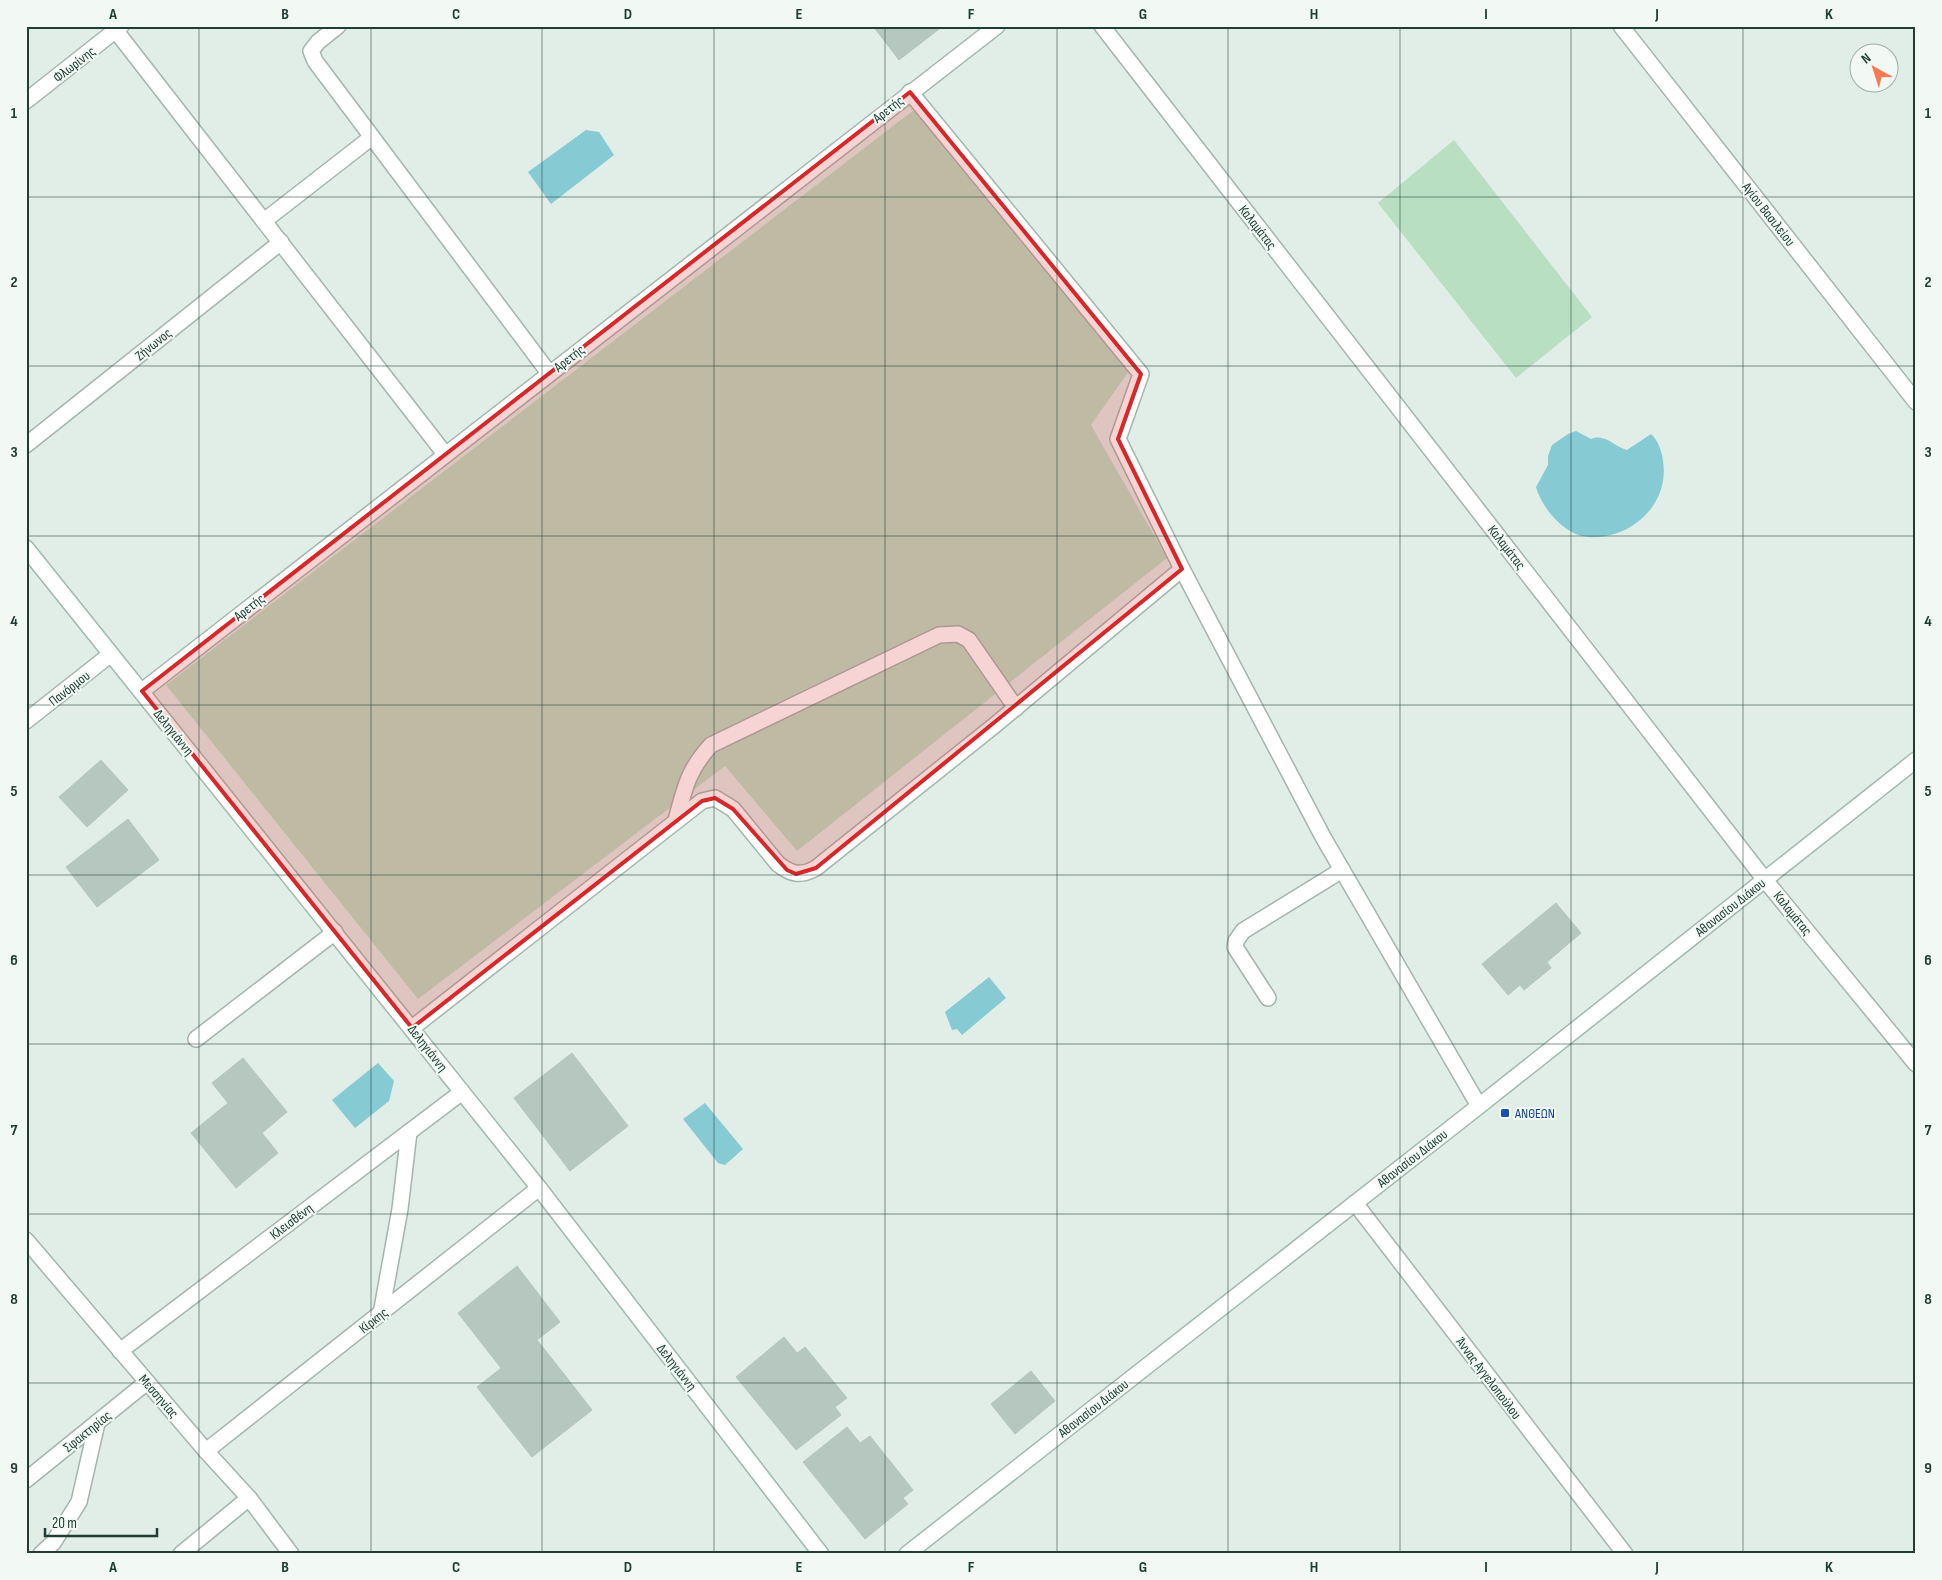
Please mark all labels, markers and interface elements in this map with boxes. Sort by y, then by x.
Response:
text: A [108,5,117,24]
text: B [281,5,289,24]
text: C [452,5,460,24]
text: D [624,5,632,24]
text: E [796,5,803,24]
text: F [968,5,975,24]
text: G [1139,5,1147,24]
text: H [1310,5,1318,24]
text: I [1484,5,1488,24]
text: J [1654,5,1659,24]
text: K [1825,5,1833,24]
north arrow [1850,42,1900,92]
street label: Φλωρίνης [50,43,99,86]
text: N [1858,49,1874,67]
street label: Αρετής [869,92,907,127]
text: 1 [11,104,18,123]
text: 1 [1925,104,1932,123]
street label: Αγίου Βασιλείου [1738,178,1799,250]
street label: Καλαμάτας [1235,202,1280,253]
text: 2 [10,273,18,292]
text: 2 [1924,273,1932,292]
street label: Ζήνωνος [131,324,175,364]
street label: Αρετής [550,341,588,376]
text: 3 [10,443,18,462]
text: 3 [1924,443,1932,462]
street label: Καλαμάτας [1484,522,1529,573]
street label: Αρετής [230,590,268,625]
text: 4 [10,612,18,631]
text: 4 [1924,612,1932,631]
street label: Πανόρμου [45,667,93,710]
street label: Δεληγιάννη [150,706,197,759]
text: 5 [10,782,18,801]
text: 5 [1924,782,1932,801]
street label: Αθανασίου Διάκου [1691,875,1769,941]
street label: Καλαμάτας [1770,888,1816,939]
text: 6 [10,951,18,970]
text: 6 [1924,951,1932,970]
street label: Δεληγιάννη [404,1022,451,1075]
place label: ΑΝΘΕΩΝ [1514,1105,1555,1122]
marker: ΑΝΘΕΩΝ [1499,1107,1511,1119]
text: 7 [11,1121,18,1140]
text: 7 [1925,1121,1932,1140]
street label: Αθανασίου Διάκου [1373,1126,1451,1192]
street label: Κλεισθένη [266,1200,316,1243]
text: 8 [10,1290,18,1309]
text: 8 [1924,1290,1932,1309]
street label: Κίρκης [355,1304,391,1337]
street label: Άννας Αγγελοπούλου [1452,1334,1525,1423]
street label: Δεληγιάννη [653,1341,700,1394]
street label: Μεσσηνίας [135,1371,182,1422]
street label: Αθανασίου Διάκου [1054,1376,1132,1442]
street label: Σφακτηρίας [60,1407,115,1456]
text: 9 [10,1459,18,1478]
text: 9 [1924,1459,1932,1478]
scale bar [45,1505,158,1537]
text: 20 m [52,1514,77,1533]
text: A [108,1558,117,1577]
text: B [281,1558,289,1577]
text: C [452,1558,460,1577]
text: D [624,1558,632,1577]
text: E [796,1558,803,1577]
text: F [968,1558,975,1577]
text: G [1139,1558,1147,1577]
text: H [1310,1558,1318,1577]
text: I [1484,1558,1488,1577]
text: J [1654,1558,1659,1577]
text: K [1825,1558,1833,1577]

